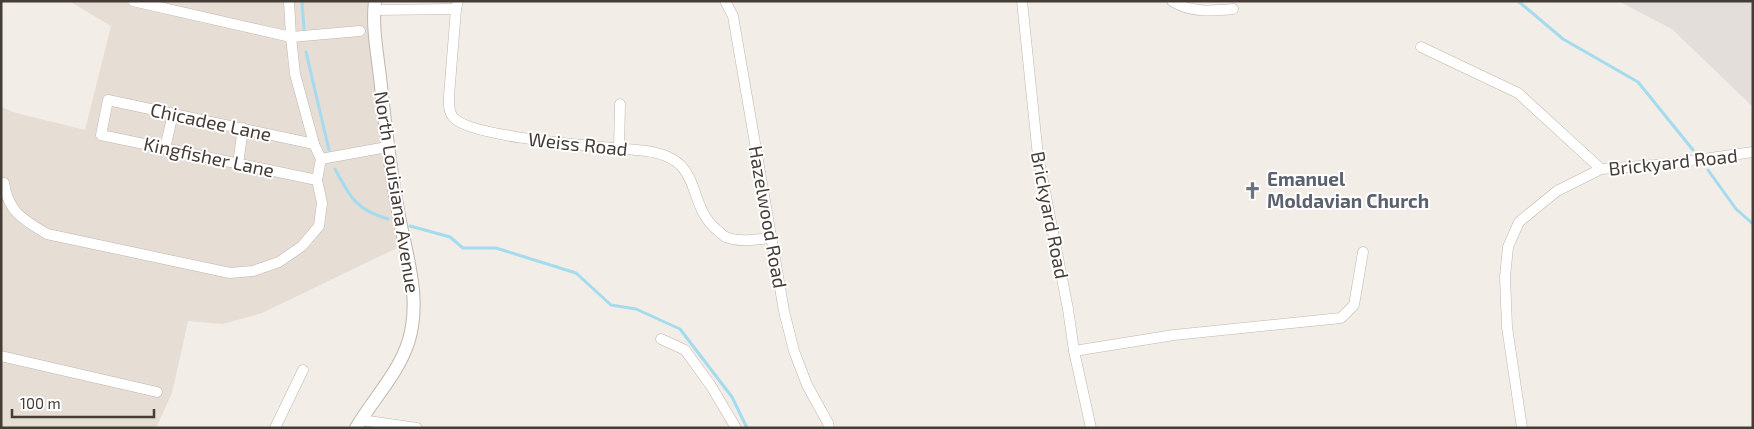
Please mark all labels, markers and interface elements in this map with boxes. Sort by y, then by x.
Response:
street label: North Louisiana Avenue [370,89,425,295]
street label: Chicadee Lane [148,97,274,146]
street label: Weiss Road [527,127,629,160]
street label: Kingfisher Lane [142,131,276,182]
street label: Brickyard Road [1607,143,1739,180]
street label: Hazelwood Road [745,144,792,290]
street label: Brickyard Road [1027,149,1074,281]
place label: Emanuel Moldavian Church [1267,167,1429,212]
church icon: Emanuel Moldavian Church [1243,180,1263,200]
scale bar [12,386,155,418]
text: 100 m [20,394,61,412]

